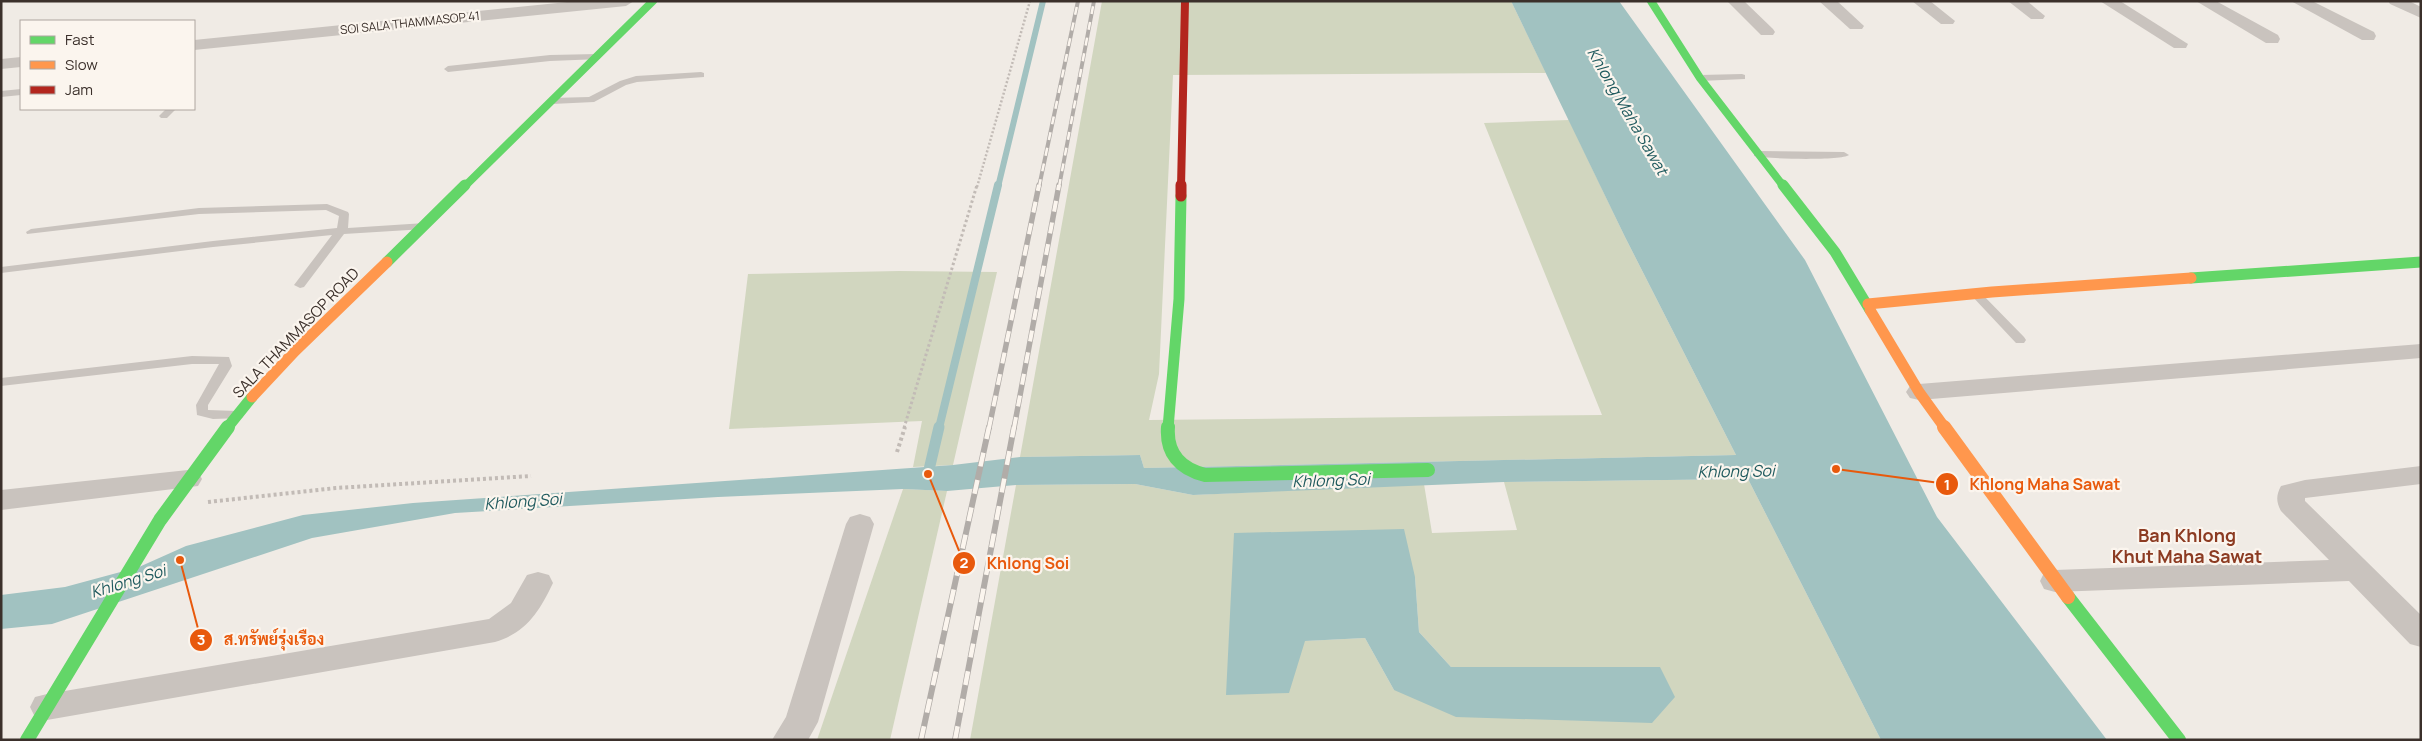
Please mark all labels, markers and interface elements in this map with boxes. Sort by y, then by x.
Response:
street label: SOI SALA THAMMASOP 41 [339,7,481,38]
legend [20,20,195,110]
text: Fast [65,29,94,50]
water label: Khlong Maha Sawat [1583,43,1674,180]
text: Slow [65,54,98,75]
text: Jam [65,79,93,100]
street label: SALA THAMMASOP ROAD [228,263,364,402]
water label: Khlong Soi [1697,459,1777,483]
water label: Khlong Soi [1292,468,1372,492]
callout: Khlong Maha Sawat [1934,469,2130,500]
text: Khlong Maha Sawat [1969,473,2121,495]
text: 1 [1944,474,1950,495]
water label: Khlong Soi [484,487,565,515]
district label: Ban Khlong Khut Maha Sawat [2112,523,2262,568]
callout: Khlong Soi [952,548,1080,579]
text: 2 [960,552,969,573]
text: Khlong Soi [987,552,1069,574]
water label: Khlong Soi [88,559,170,603]
callout: ส.ทรัพย์รุ่งเรือง [189,624,334,655]
text: ส.ทรัพย์รุ่งเรือง [224,628,324,651]
text: 3 [197,629,205,650]

